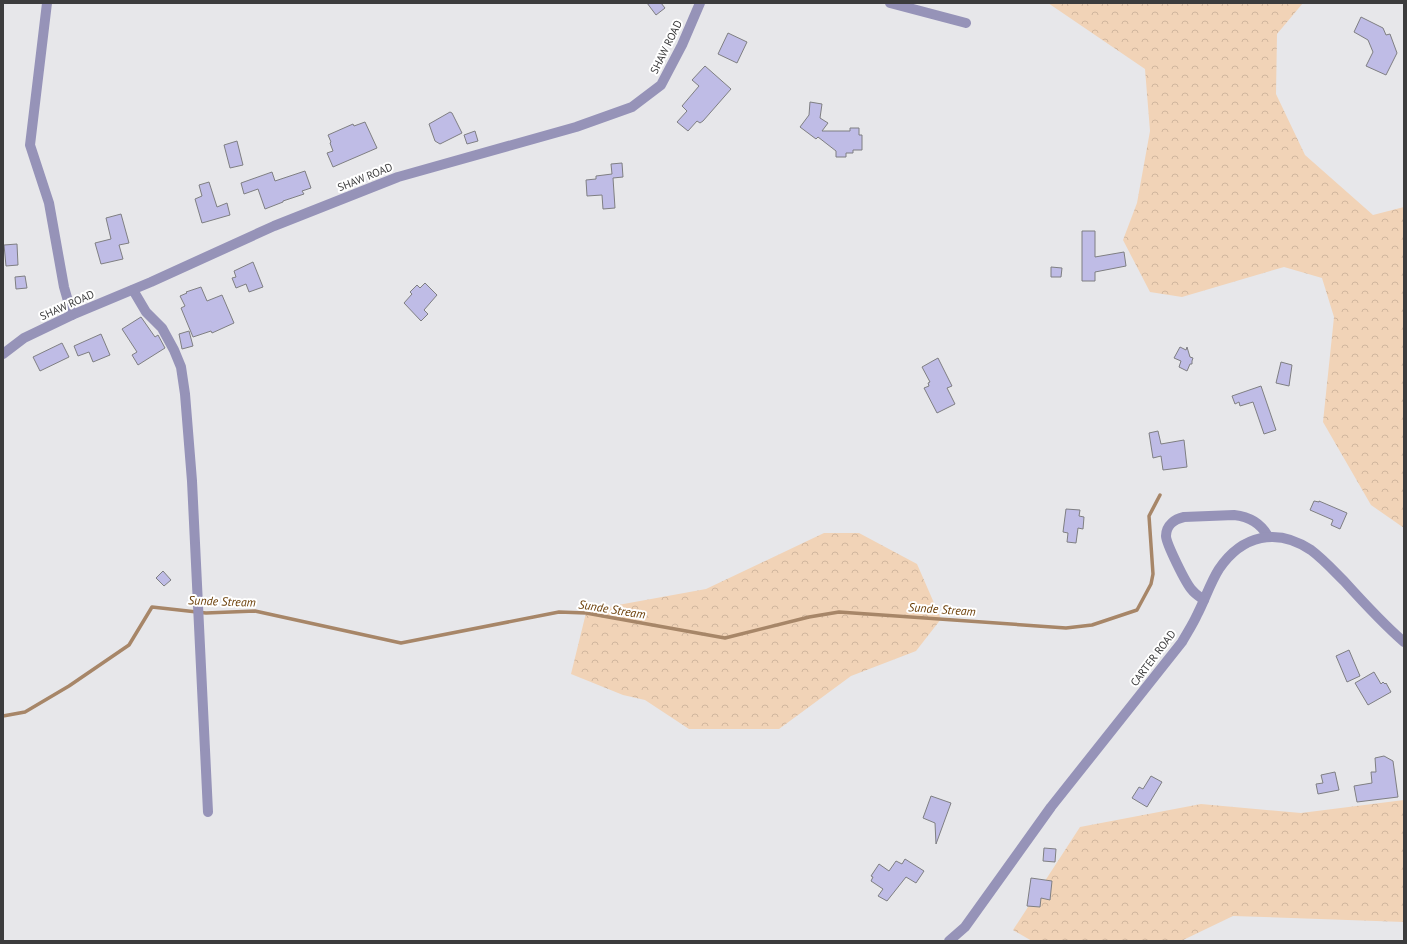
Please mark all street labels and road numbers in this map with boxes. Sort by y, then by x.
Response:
street label: SHAW ROAD [647,18,685,76]
street label: SHAW ROAD [335,160,395,194]
street label: SHAW ROAD [38,287,96,323]
street label: CARTER ROAD [1127,627,1179,689]

